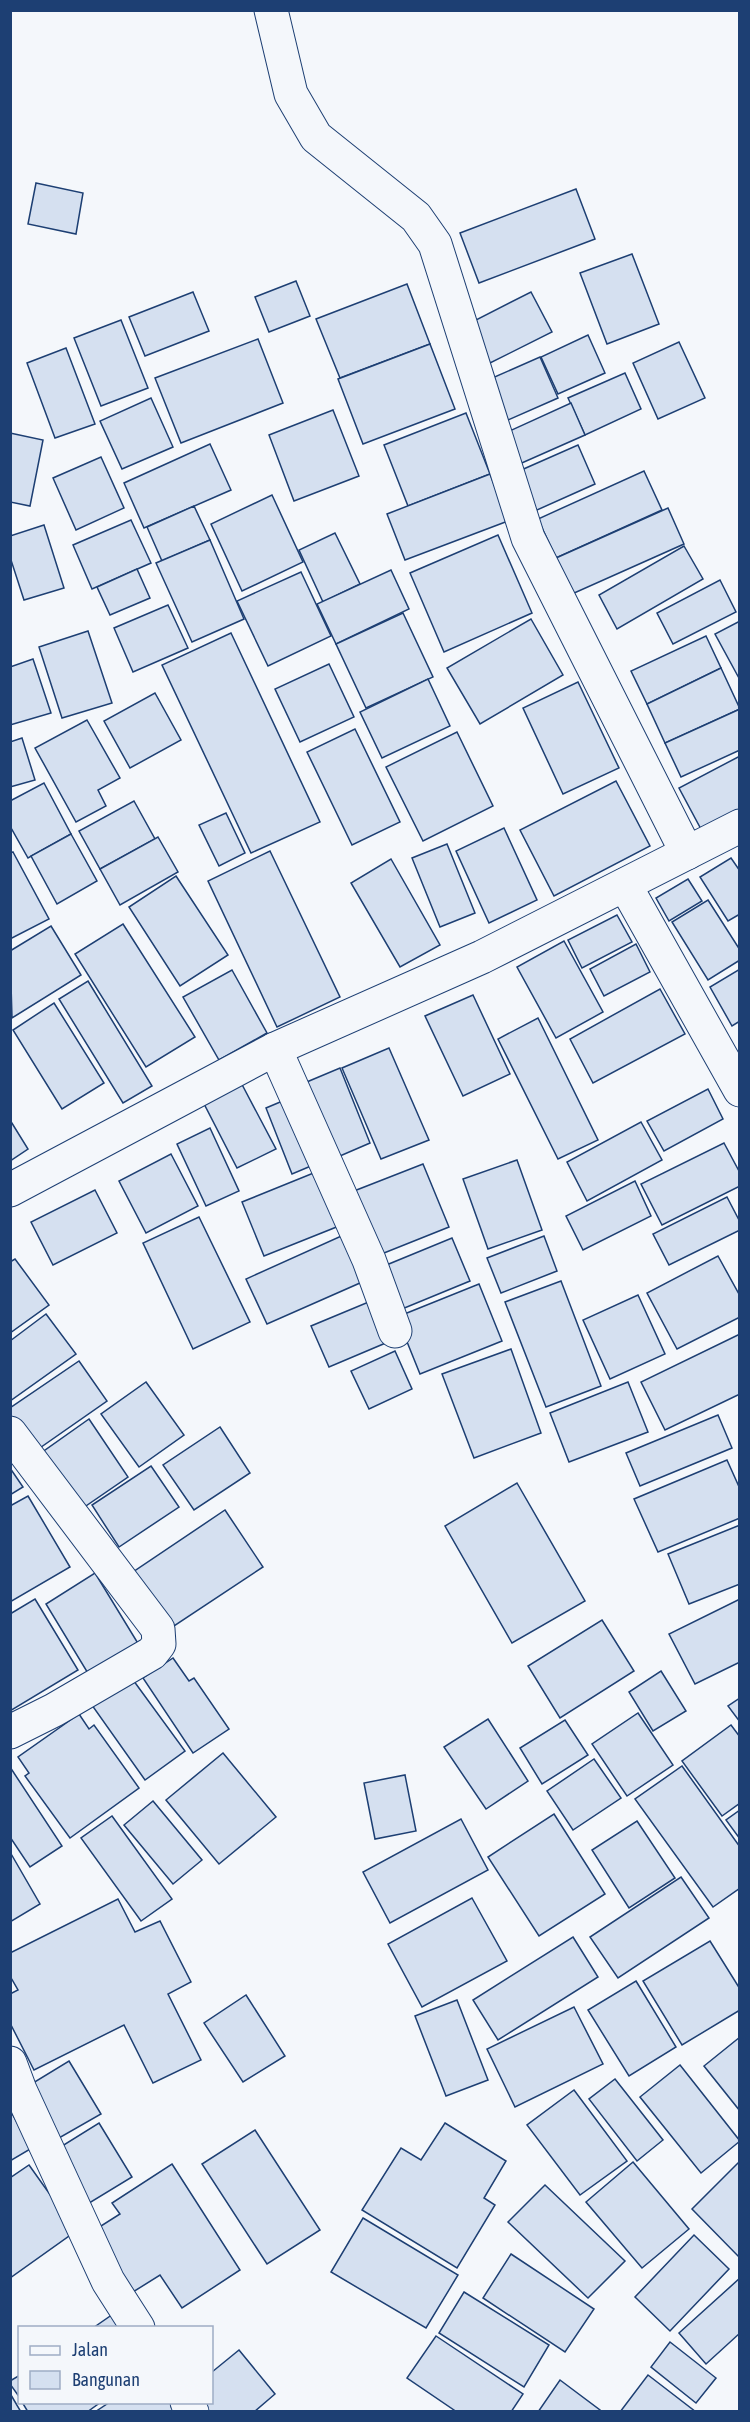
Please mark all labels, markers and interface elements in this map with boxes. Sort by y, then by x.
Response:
legend [18,2326,213,2404]
text: Jalan [72,2339,108,2360]
text: Bangunan [72,2369,140,2390]

